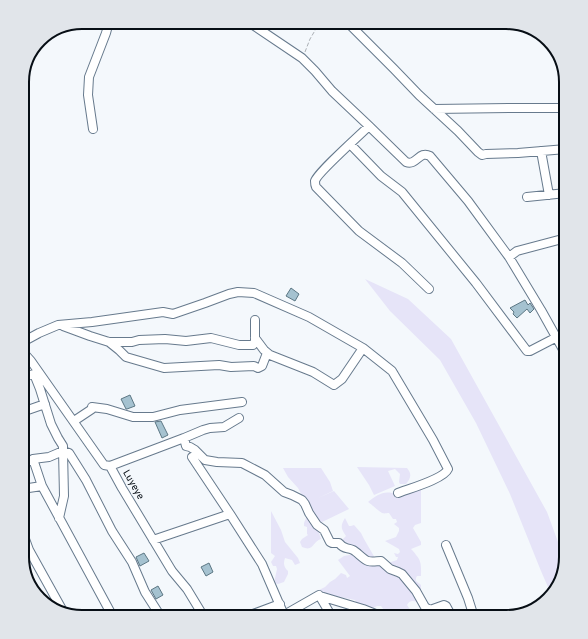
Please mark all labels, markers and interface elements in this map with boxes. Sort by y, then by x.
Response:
street label: Luyeye [119,468,147,502]

